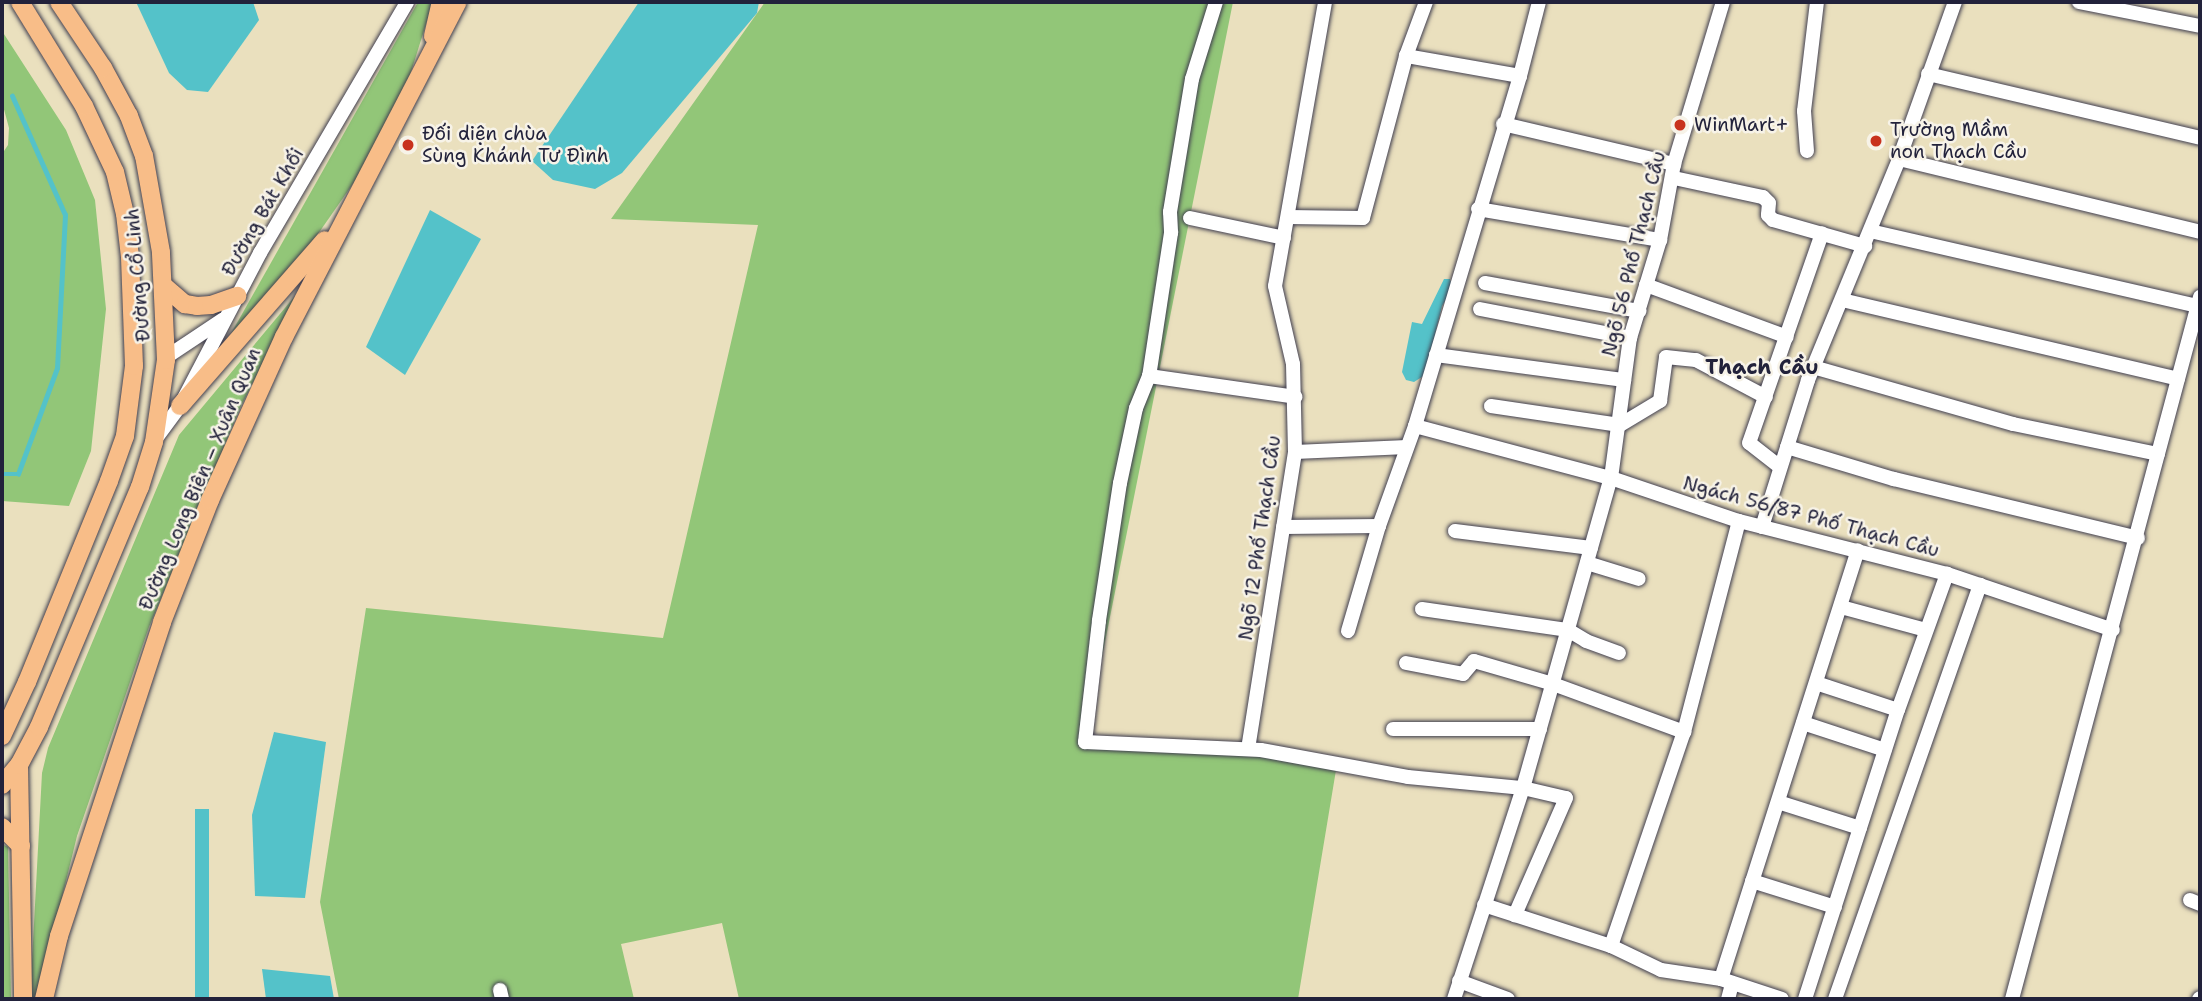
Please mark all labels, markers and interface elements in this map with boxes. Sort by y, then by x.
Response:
place label: WinMart+ [1694,114,1789,136]
marker: WinMart+ [1672,117,1688,133]
place label: Trường Mầm non Thạch Cầu [1890,119,2027,163]
place label: Đối diện chùa Sùng Khánh Tư Đình [422,123,609,167]
marker: Trường Mầm non Thạch Cầu [1868,133,1884,149]
marker: Đối diện chùa Sùng Khánh Tư Đình [400,137,416,153]
street label: Đường Bát Khối [217,144,309,280]
street label: Ngõ 56 Phố Thạch Cầu [1597,149,1671,359]
street label: Đường Cổ Linh [121,207,155,343]
street label: Đường Long Biên – Xuân Quan [134,345,266,613]
district label: Thạch Cầu [1705,354,1819,380]
street label: Ngõ 12 Phố Thạch Cầu [1234,434,1286,642]
street label: Ngách 56/87 Phố Thạch Cầu [1680,472,1942,562]

